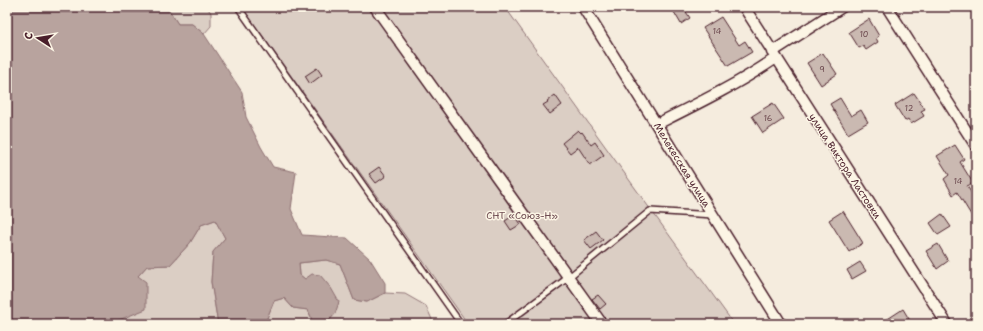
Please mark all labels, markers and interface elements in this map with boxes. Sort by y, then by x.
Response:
north arrow [18,18,58,58]
house number: 14 [713,26,722,37]
house number: 10 [860,29,868,40]
text: С [21,31,37,41]
house number: 9 [819,64,825,75]
house number: 12 [905,103,914,114]
street label: улица Виктора Ластовки [806,111,884,221]
house number: 16 [764,113,773,124]
street label: Мелекесская улица [651,120,714,210]
house number: 14 [954,176,963,187]
park label: СНТ «Союз-Н» [486,209,558,222]

